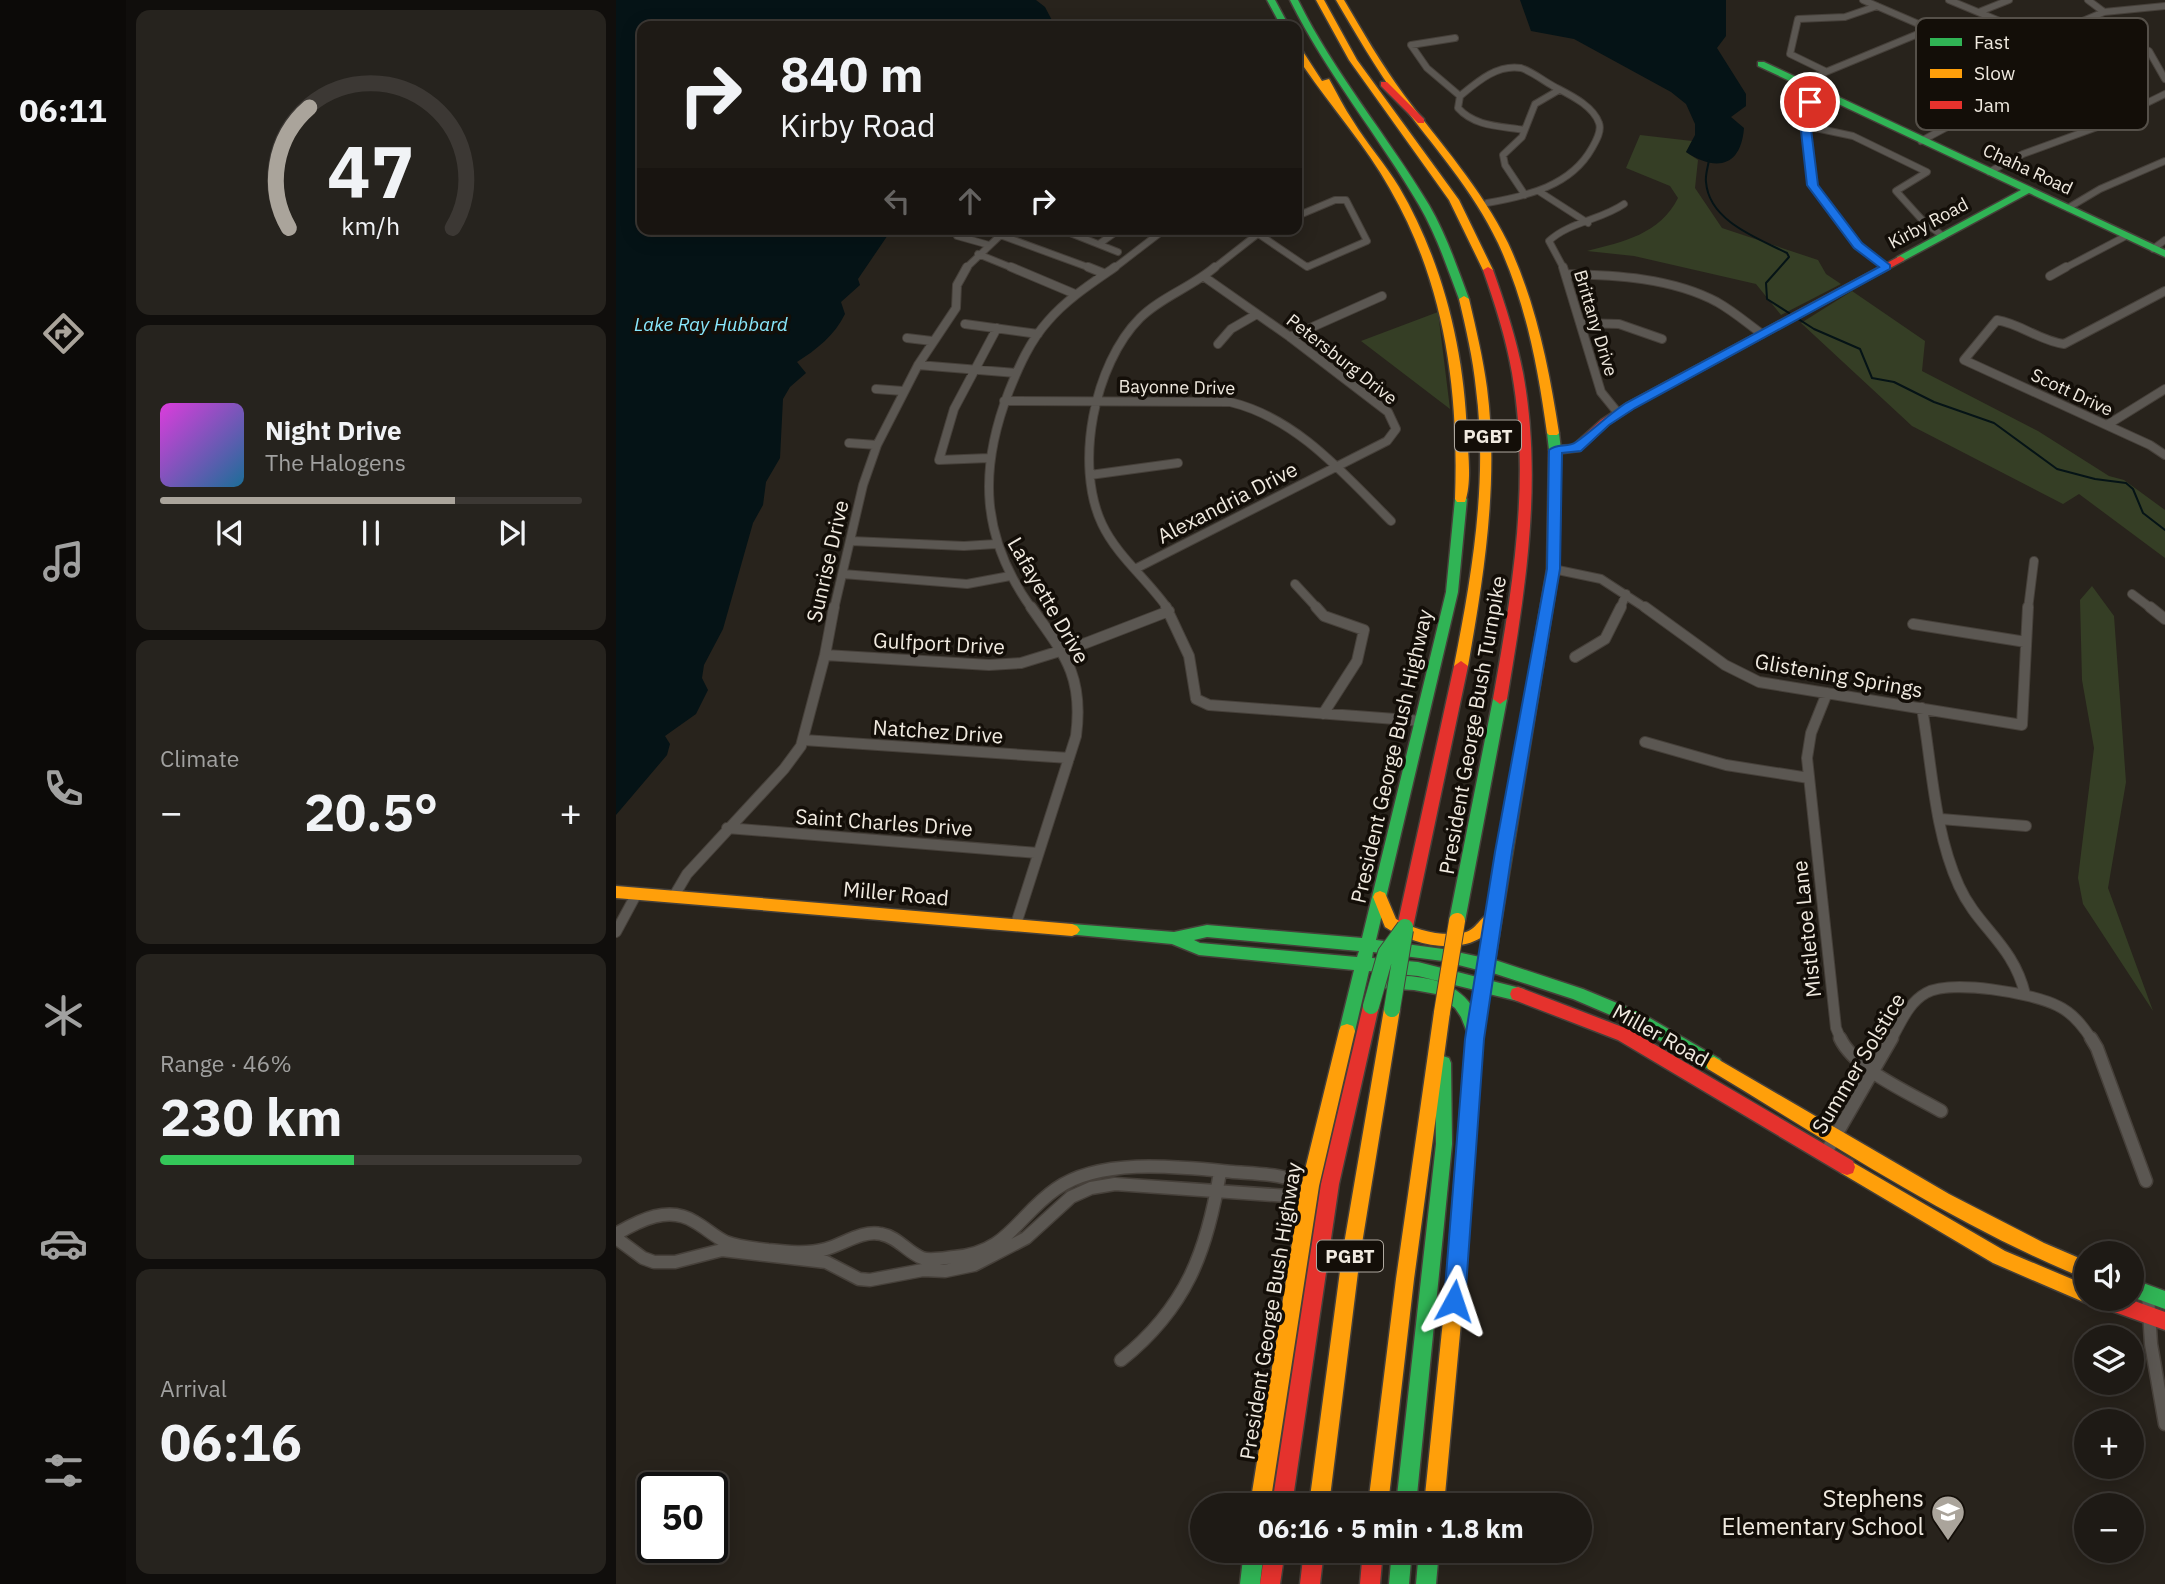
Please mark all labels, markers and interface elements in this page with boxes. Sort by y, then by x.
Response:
legend [1916,18,2148,130]
text: Fast [1974,30,2010,54]
text: 840 m [780,42,924,105]
icon: right [665,49,756,140]
text: Slow [1974,61,2015,85]
pin [1780,72,1840,132]
icon: arrive [1791,83,1829,121]
text: 06:11 [19,89,107,131]
text: Jam [1974,93,2010,117]
text: Kirby Road [780,104,936,146]
text: 47 [327,124,415,219]
street label: Chaha Road [1979,138,2077,200]
icon: left [878,182,916,220]
icon: ahead [951,182,989,220]
icon: right [1024,182,1062,220]
street label: Kirby Road [1884,192,1972,254]
text: km/h [342,209,400,242]
street label: Brittany Drive [1569,267,1623,379]
icon: directions [39,309,88,358]
street label: Petersburg Drive [1282,309,1402,409]
water label: Lake Ray Hubbard [634,312,789,336]
street label: Scott Drive [2027,363,2117,421]
street label: Bayonne Drive [1119,374,1236,400]
text: Night Drive [265,413,402,447]
road number: PGBT [1455,420,1521,452]
text: The Halogens [265,447,406,477]
street label: Alexandria Drive [1152,455,1302,549]
street label: Sunrise Drive [799,497,855,625]
icon: previous [211,514,249,552]
icon: pause [352,514,390,552]
icon: next [493,514,531,552]
street label: Lafayette Drive [1002,532,1096,668]
icon: music [39,537,88,586]
street label: President George Bush Turnpike [1432,574,1512,876]
street label: President George Bush Highway [1344,606,1439,906]
street label: Gulfport Drive [872,626,1006,660]
street label: Glistening Springs [1753,646,1925,704]
street label: Natchez Drive [872,712,1004,750]
text: Climate [160,743,239,773]
icon: phone [39,764,88,813]
text: 20.5° [304,778,438,845]
text: − [160,787,183,836]
text: + [559,787,582,836]
street label: Saint Charles Drive [794,802,974,842]
street label: Mistletoe Lane [1785,859,1827,999]
street label: Miller Road [842,874,950,912]
street label: Summer Solstice [1805,988,1911,1138]
icon: climate [39,991,88,1040]
street label: Miller Road [1608,997,1714,1073]
text: Range · 46% [160,1048,292,1078]
text: 230 km [160,1083,342,1150]
street label: President George Bush Highway [1233,1160,1307,1462]
icon: car [39,1219,88,1268]
road number: PGBT [1317,1240,1383,1272]
map controls [2074,1241,2144,1563]
button: sound [2074,1241,2144,1311]
position arrow [1417,1264,1491,1338]
button: layers [2074,1325,2144,1395]
text: Arrival [160,1373,227,1403]
text: 06:16 [160,1408,302,1475]
button: + [2074,1409,2144,1479]
icon: filters [39,1446,88,1495]
speed limit sign: 50 [637,1472,728,1563]
place label: Stephens Elementary School [1722,1482,1924,1542]
school or university icon: Stephens Elementary School [1929,1493,1967,1542]
button: − [2074,1493,2144,1563]
text: 06:16 · 5 min · 1.8 km [1258,1511,1524,1545]

